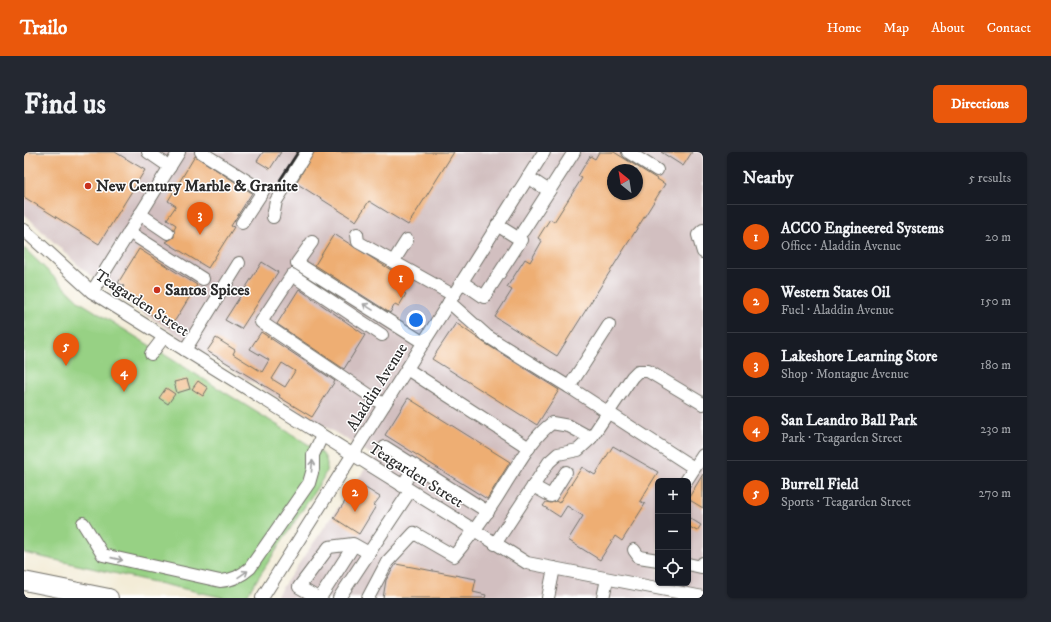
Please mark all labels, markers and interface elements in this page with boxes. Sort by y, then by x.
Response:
text: Trailo [20,17,67,40]
text: Home [827,19,861,37]
text: Map [883,19,909,37]
text: About [931,19,965,37]
text: Contact [987,19,1031,37]
button: Directions [933,85,1027,123]
text: Find us [24,87,106,122]
north arrow [607,164,643,200]
text: Nearby [743,167,793,189]
text: 5 results [969,170,1011,186]
place label: New Century Marble & Granite [96,176,298,196]
marker: New Century Marble & Granite [83,181,93,191]
pin: 3 [187,202,213,235]
text: ACCO Engineered Systems [781,219,944,238]
text: 1 [754,229,758,245]
text: 20 m [985,229,1011,245]
text: Office · Aladdin Avenue [781,238,901,254]
street label: Teagarden Street [91,265,193,341]
pin: 1 [388,265,414,298]
place label: Santos Spices [165,280,250,300]
text: Western States Oil [781,283,890,302]
marker: Santos Spices [152,285,162,295]
text: 2 [753,293,759,309]
text: 150 m [980,293,1011,309]
text: Fuel · Aladdin Avenue [781,302,894,318]
one-way arrow [362,303,374,311]
your location [406,310,426,330]
pin: 5 [53,333,79,366]
street label: Aladdin Avenue [342,339,412,435]
text: Lakeshore Learning Store [781,347,938,366]
text: 3 [754,357,758,373]
text: 180 m [980,357,1011,373]
pin: 4 [111,359,137,392]
text: Shop · Montague Avenue [781,366,909,382]
text: San Leandro Ball Park [781,411,917,430]
text: 4 [752,421,760,437]
text: 230 m [980,421,1011,437]
text: Park · Teagarden Street [781,430,902,446]
street label: Teagarden Street [365,438,467,512]
one-way arrow [309,460,316,473]
text: Burrell Field [781,475,859,494]
map controls [655,478,691,586]
button: + [655,478,691,514]
pin: 2 [342,479,368,512]
text: 5 [753,485,759,501]
text: 270 m [979,485,1011,501]
text: Sports · Teagarden Street [781,494,911,510]
button: − [655,514,691,550]
button: locate [655,550,691,586]
one-way arrow [110,555,123,563]
one-way arrow [237,570,248,578]

